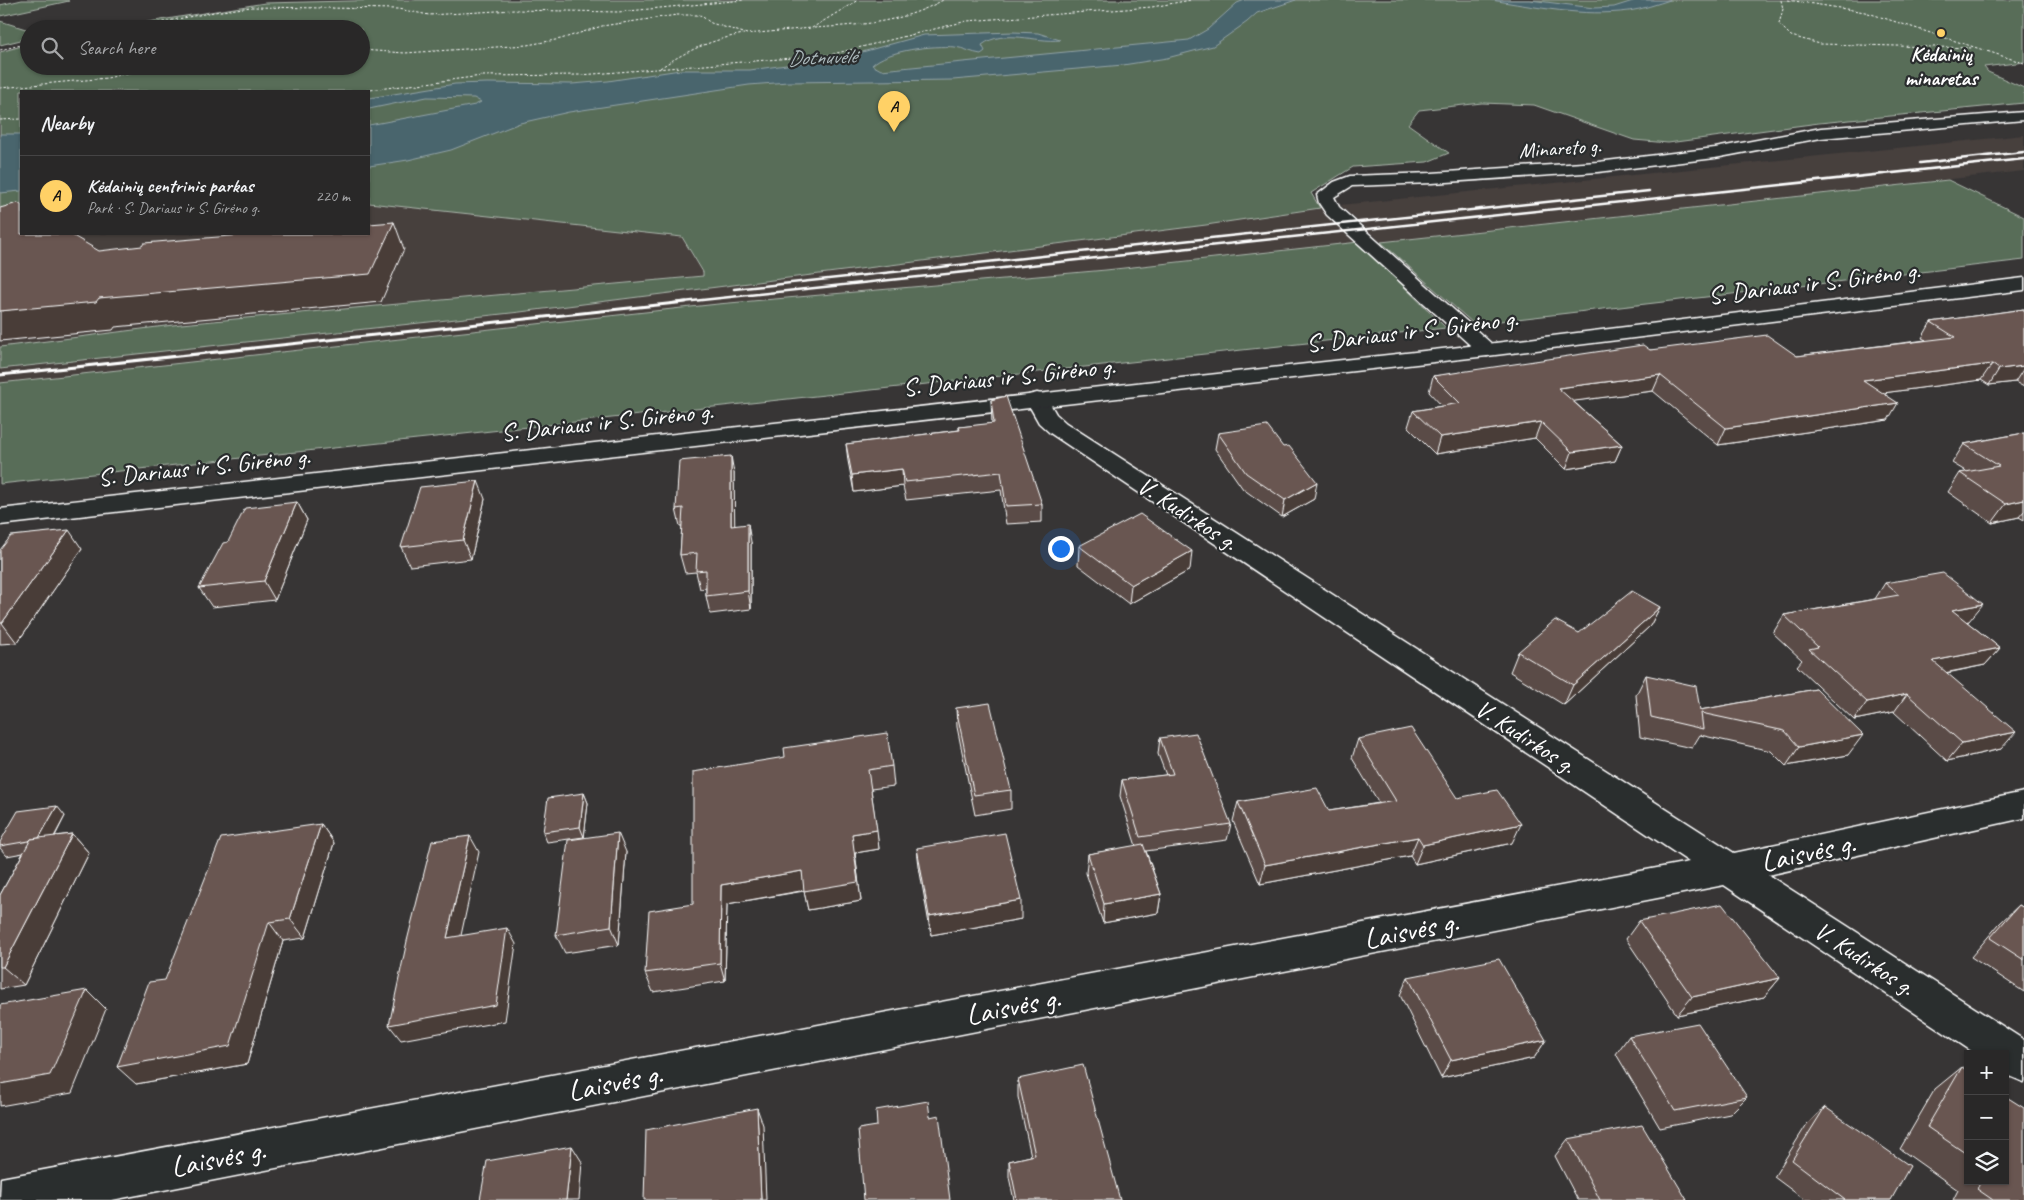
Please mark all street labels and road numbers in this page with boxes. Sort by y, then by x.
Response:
street label: Minareto g. [1518,132,1603,164]
street label: S. Dariaus ir S. Girėno g. [1706,254,1922,312]
street label: S. Dariaus ir S. Girėno g. [1304,302,1520,360]
street label: S. Dariaus ir S. Girėno g. [901,350,1117,404]
street label: S. Dariaus ir S. Girėno g. [499,395,715,449]
street label: S. Dariaus ir S. Girėno g. [96,440,312,494]
street label: V. Kudirkos g. [1131,470,1244,558]
street label: V. Kudirkos g. [1469,693,1582,781]
street label: Laisvės g. [1757,823,1859,881]
street label: Laisvės g. [1361,902,1462,958]
street label: V. Kudirkos g. [1808,915,1921,1003]
street label: Laisvės g. [963,978,1064,1034]
street label: Laisvės g. [565,1054,666,1110]
street label: Laisvės g. [168,1130,269,1186]

